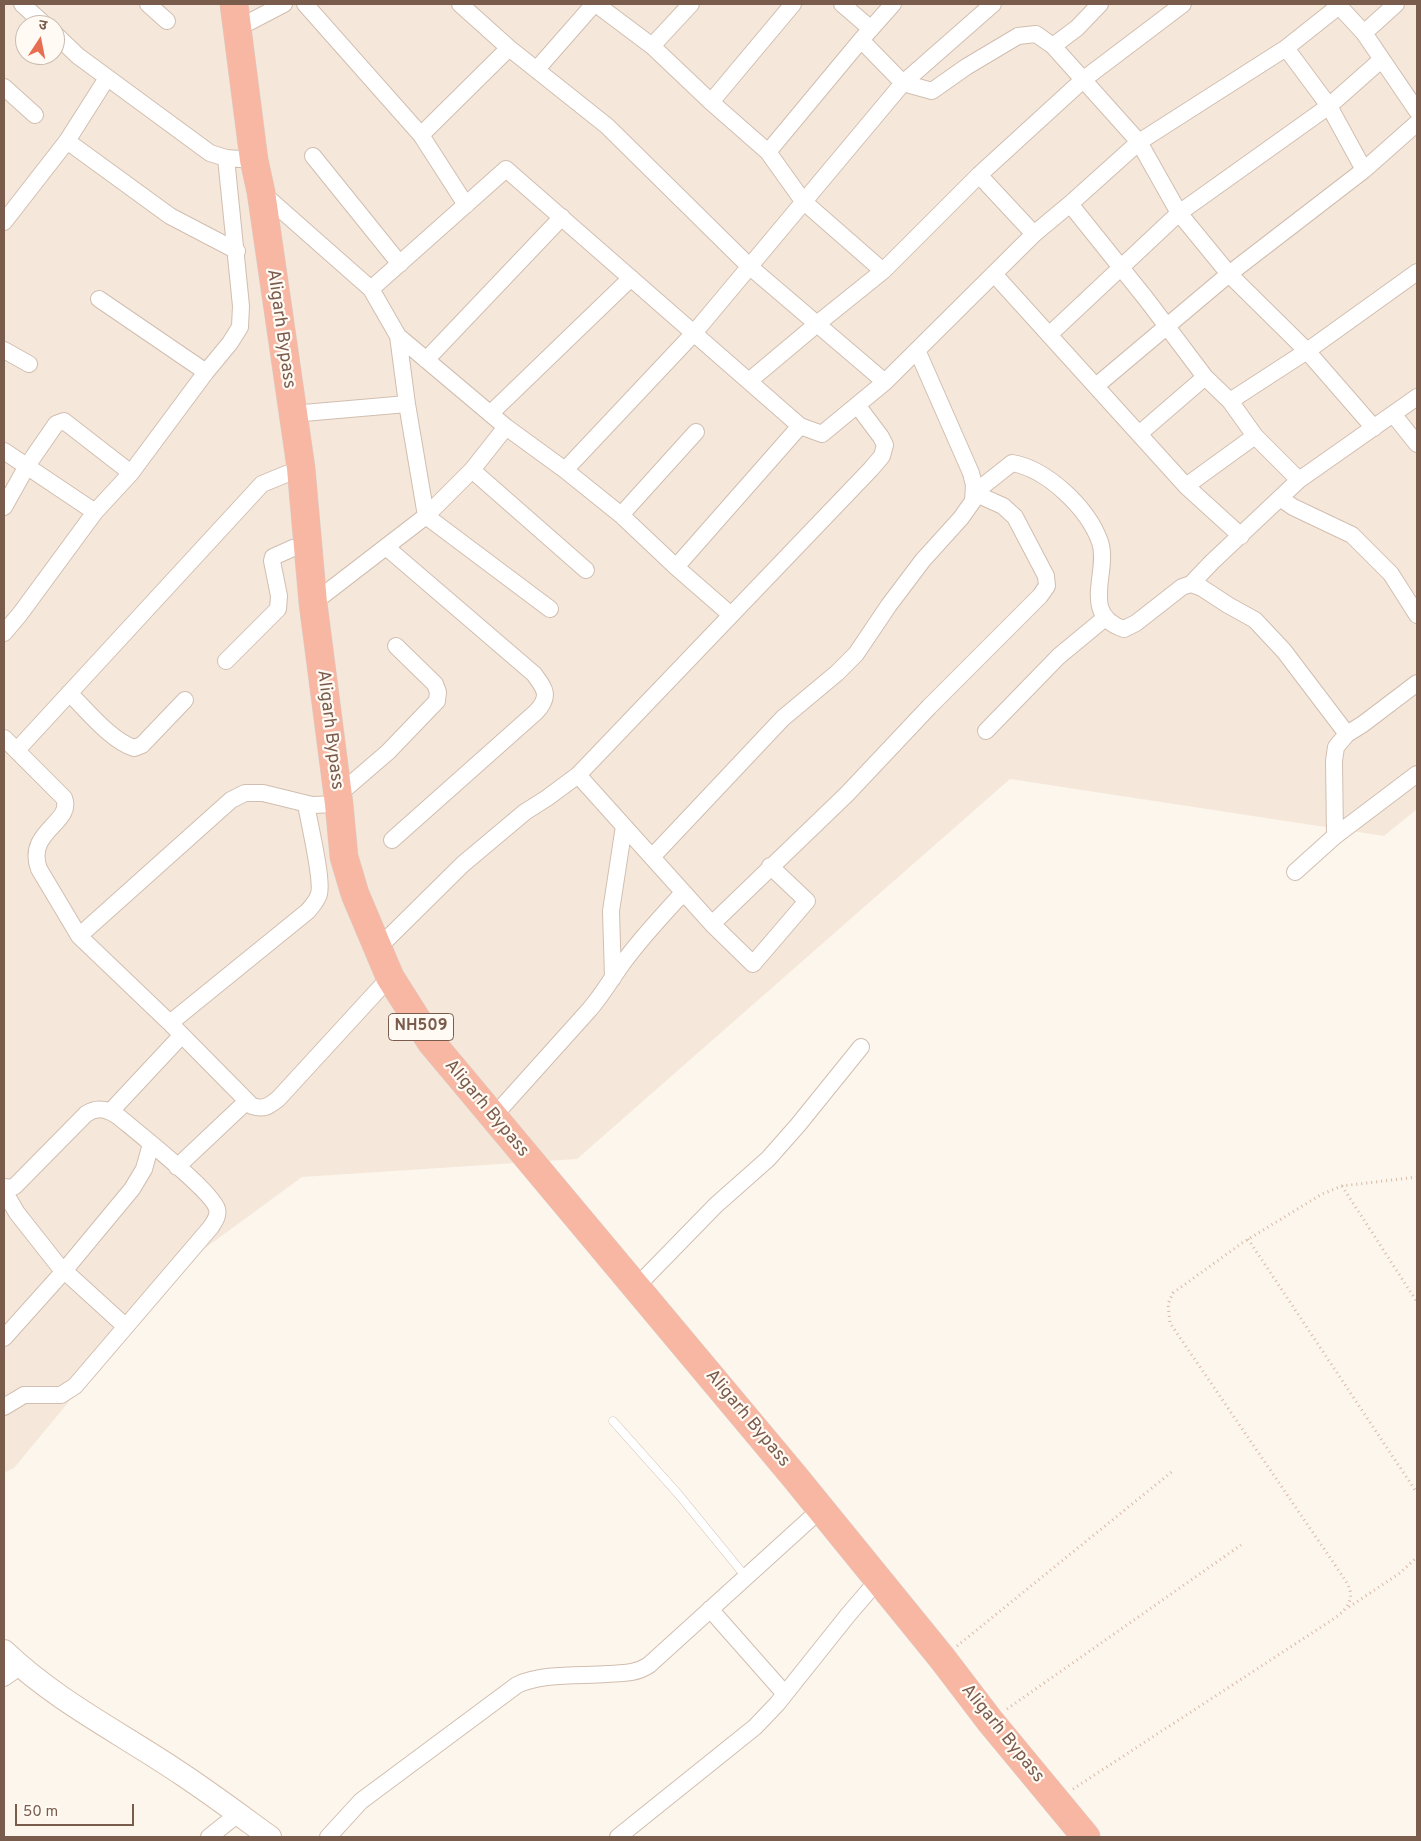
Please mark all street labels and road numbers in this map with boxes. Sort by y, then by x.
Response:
street label: Aligarh Bypass [261,268,299,390]
street label: Aligarh Bypass [311,669,347,791]
road number: NH509 [388,1014,454,1040]
street label: Aligarh Bypass [439,1056,533,1162]
street label: Aligarh Bypass [700,1366,794,1472]
street label: Aligarh Bypass [956,1680,1048,1788]

